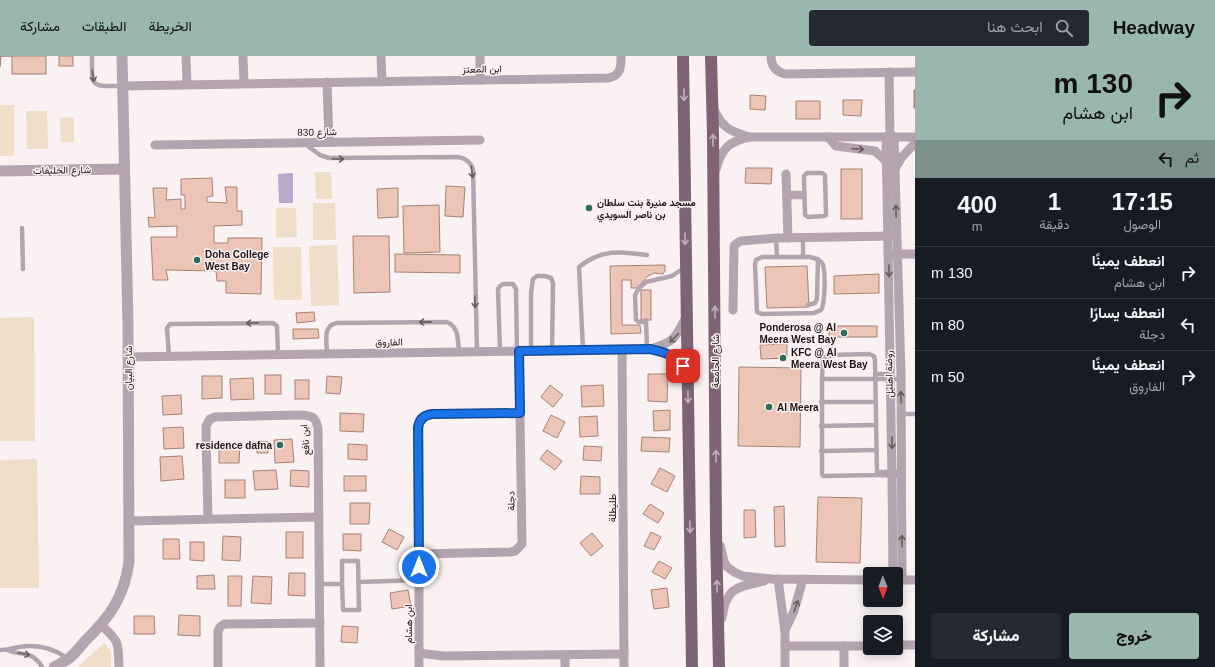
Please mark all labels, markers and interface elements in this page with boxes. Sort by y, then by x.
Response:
search box [809,10,1089,46]
icon: search [1053,17,1075,39]
text: Headway [1113,17,1195,38]
text: مشاركة [20,18,60,34]
text: الطبقات [82,18,126,34]
text: الخريطة [148,18,192,34]
text: ابحث هنا [987,18,1043,35]
street label: ابن المعتز [461,63,502,76]
text: 130 m [1054,68,1133,99]
one-way arrow [89,69,97,82]
icon: right [1147,72,1199,124]
one-way arrow [680,88,688,101]
text: ابن هشام [1062,103,1133,123]
street label: شارع 830 [297,126,337,139]
one-way arrow [709,134,717,147]
one-way arrow [851,145,864,152]
icon: left [1155,148,1177,170]
text: ثم [1185,149,1199,166]
one-way arrow [331,155,344,162]
street label: شارع الخليفات [33,164,91,177]
one-way arrow [468,165,476,178]
text: 1 [1048,188,1061,215]
text: 17:15 [1112,188,1173,215]
text: 400 [957,191,997,218]
place label: مسجد منيرة بنت سلطان بن ناصر السويدي [597,197,696,223]
marker: مسجد منيرة بنت سلطان بن ناصر السويدي [584,203,594,213]
one-way arrow [892,205,900,218]
text: دقيقة [1039,217,1069,232]
text: الوصول [1123,217,1161,232]
text: m [972,219,983,234]
one-way arrow [681,232,689,245]
place label: Doha College West Bay [205,249,269,272]
text: انعطف يمينًا [1092,252,1165,269]
marker: Doha College West Bay [192,255,202,265]
icon: right [1177,262,1199,284]
one-way arrow [885,264,893,277]
text: 130 m [931,264,973,281]
text: ابن هشام [1114,275,1165,290]
one-way arrow [472,295,479,308]
text: انعطف يسارًا [1090,304,1165,321]
one-way arrow [711,306,719,319]
icon: left [1177,314,1199,336]
text: 80 m [931,316,964,333]
one-way arrow [419,318,432,326]
one-way arrow [246,319,259,327]
place label: Ponderosa @ Al Meera West Bay [759,322,836,345]
text: دجلة [1139,327,1165,342]
marker: Ponderosa @ Al Meera West Bay [839,328,849,338]
one-way arrow [669,333,679,343]
street label: شارع الجامعة [710,334,722,388]
street label: الفاروق [375,336,403,349]
street label: شارع البيان [123,346,135,390]
place label: KFC @ Al Meera West Bay [791,347,868,370]
pin [666,349,700,383]
street label: روضة اهليل [883,350,896,398]
marker: KFC @ Al Meera West Bay [778,353,788,363]
icon: arrive [672,355,694,377]
text: انعطف يمينًا [1092,356,1165,373]
icon: right [1177,366,1199,388]
text: 50 m [931,368,964,385]
text: الفاروق [1129,379,1165,394]
one-way arrow [684,390,692,403]
one-way arrow [897,391,905,404]
marker: Al Meera [764,402,774,412]
place label: Al Meera [777,402,819,413]
street label: ابن نافع [298,424,313,456]
one-way arrow [888,436,895,449]
place label: residence dafna [196,440,272,451]
marker: residence dafna [275,440,285,450]
one-way arrow [712,450,720,463]
street label: دجلة [505,491,518,511]
street label: طليطلة [607,493,619,522]
one-way arrow [686,520,694,533]
one-way arrow [898,535,906,548]
position arrow [398,546,440,588]
north arrow [863,567,903,607]
map controls [863,567,903,655]
one-way arrow [713,580,721,593]
one-way arrow [793,600,800,613]
street label: ابن هشام [403,604,415,644]
button: مشاركة [931,613,1061,659]
button: خروج [1069,613,1199,659]
button: layers [863,615,903,655]
one-way arrow [17,650,30,658]

